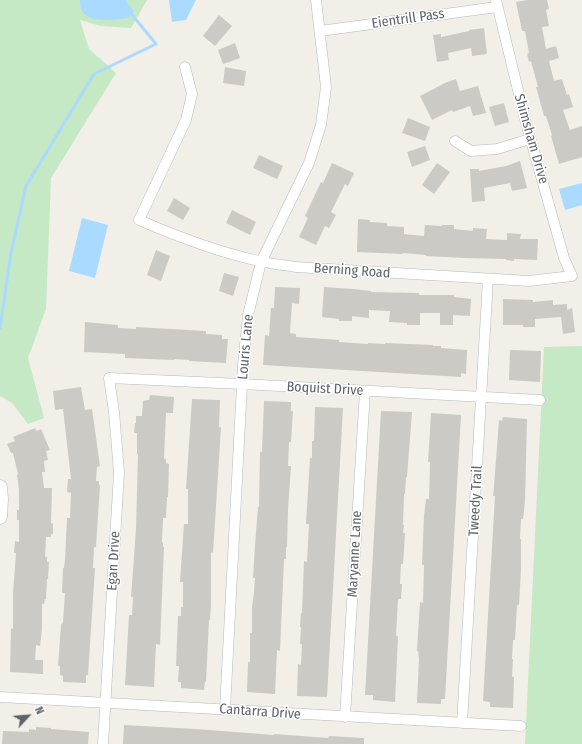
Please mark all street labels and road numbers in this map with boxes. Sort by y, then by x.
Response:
street label: Eientrill Pass [371,6,445,32]
street label: Shimsham Drive [510,92,552,186]
street label: Berning Road [313,260,391,282]
street label: Louris Lane [235,314,257,380]
street label: Boquist Drive [286,379,364,399]
street label: Tweedy Trail [466,465,486,537]
street label: Maryanne Lane [344,510,366,598]
street label: Egan Drive [104,531,124,591]
street label: Cantarra Drive [219,701,301,723]

